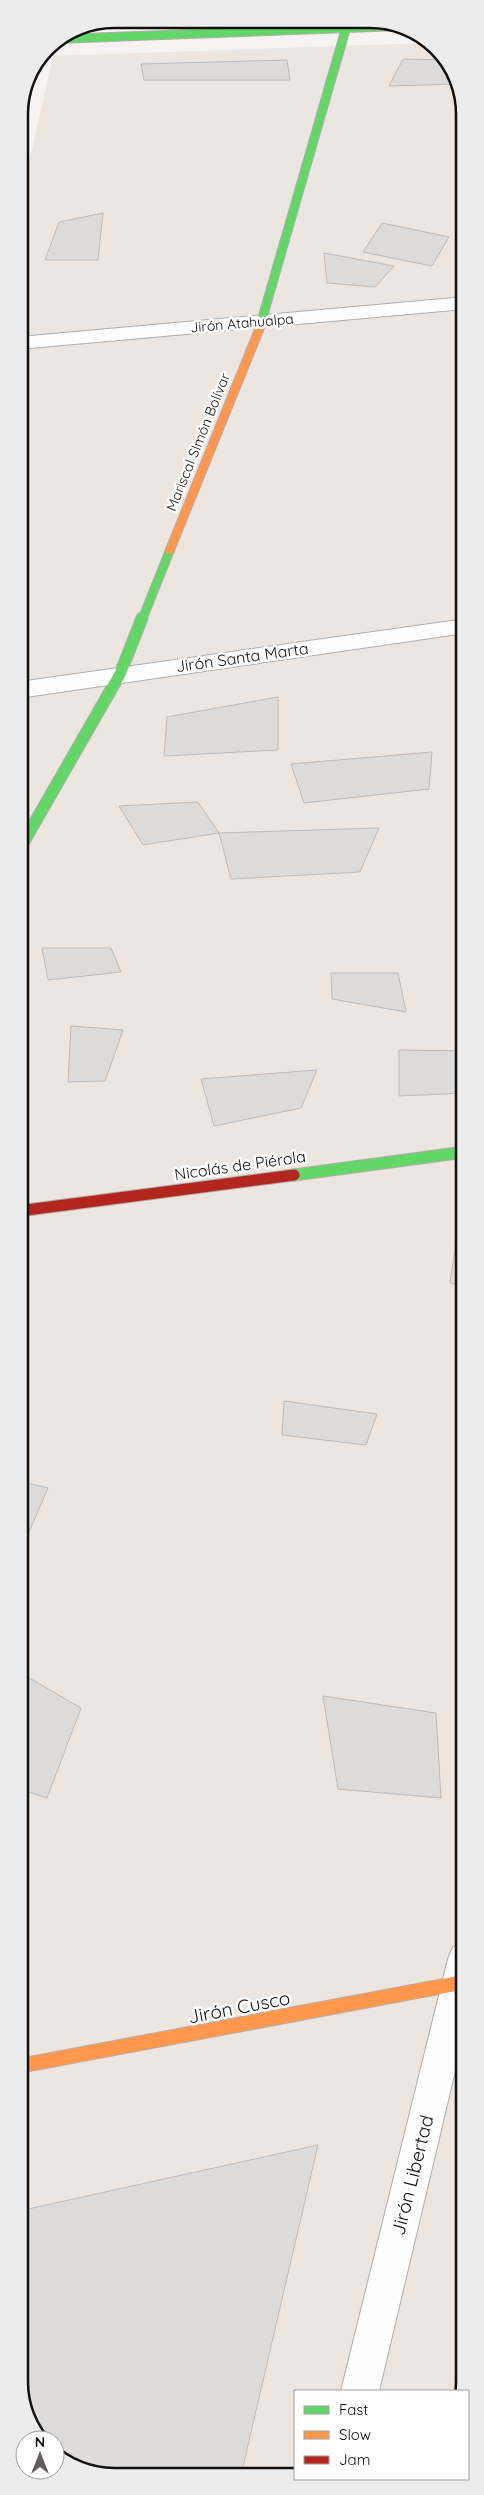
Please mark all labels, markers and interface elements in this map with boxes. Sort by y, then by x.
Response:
street label: Jirón Atahualpa [190,310,294,336]
street label: Mariscal SImón Bolívar [162,370,234,514]
street label: Jirón Santa Marta [174,638,310,676]
street label: Nicolás de Piérola [173,1146,307,1184]
street label: Jirón Cusco [186,1985,292,2029]
street label: Jirón Libertad [385,2112,439,2238]
legend [294,2390,469,2480]
text: Fast [339,2400,368,2419]
text: Slow [339,2425,371,2444]
north arrow [15,2430,65,2480]
text: N [35,2433,45,2451]
text: Jam [339,2450,370,2469]

